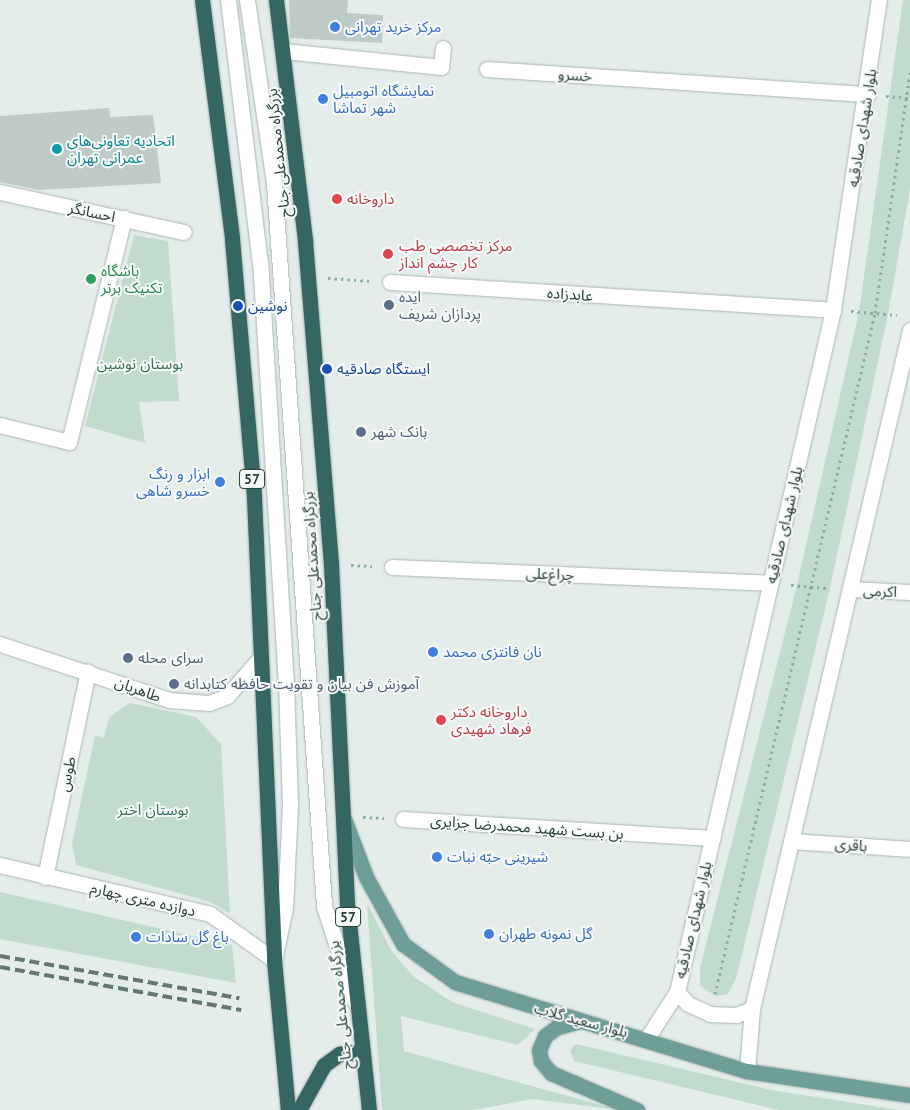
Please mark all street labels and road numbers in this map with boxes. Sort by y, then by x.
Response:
street label: خسرو [557,65,593,85]
street label: بلوار شهدای صادقیه [844,67,880,189]
street label: بزرگراه محمدعلی جناح [262,88,294,218]
street label: احسانگر [67,198,117,226]
street label: عابدزاده [547,283,593,305]
street label: بلوار شهدای صادقیه [762,465,806,585]
road number: 57 [238,468,266,490]
street label: بزرگراه محمدعلی جناح [299,491,325,621]
street label: چراغ‌علی [525,564,575,584]
street label: اکرمی [863,581,897,601]
street label: طاهریان [112,672,164,706]
street label: طوس [55,755,79,793]
street label: بن بست شهید محمدرضا جزایری [430,811,624,843]
street label: باقری [834,835,868,855]
street label: بلوار شهدای صادقیه [671,860,715,980]
street label: دوازده متری چهارم [89,878,197,920]
road number: 57 [334,906,362,929]
street label: بزرگراه محمدعلی جناح [324,940,356,1070]
street label: بلوار سعید گلاب [532,999,630,1041]

